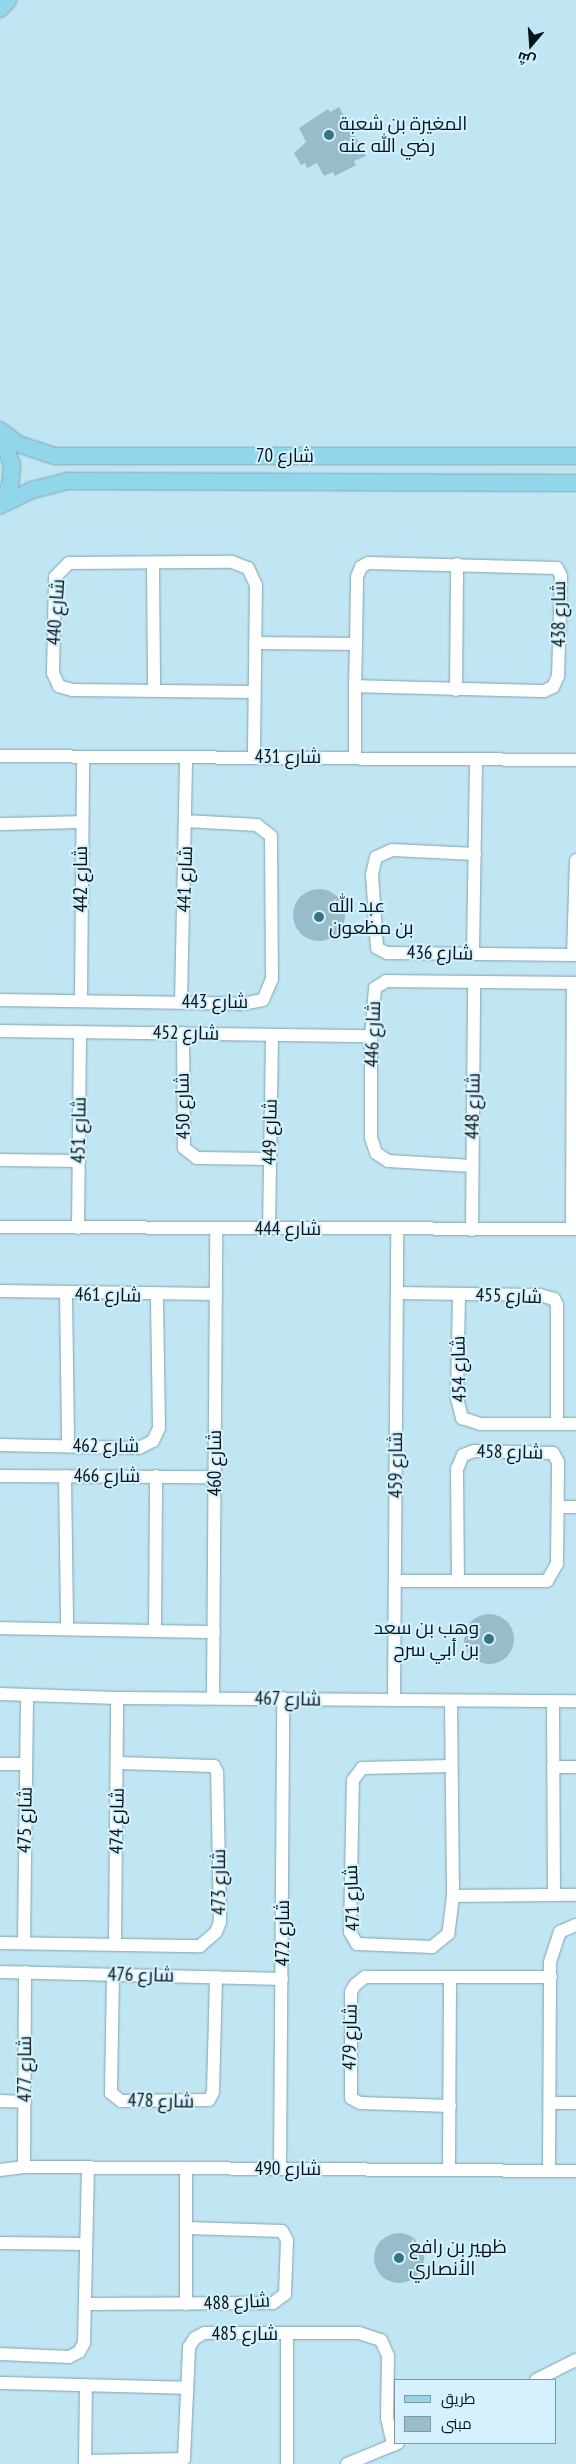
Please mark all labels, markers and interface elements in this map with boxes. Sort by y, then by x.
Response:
north arrow [506,20,556,70]
text: ش [515,48,538,71]
place label: المغيرة بن شعبة رضي الله عنه [339,113,467,157]
marker: المغيرة بن شعبة رضي الله عنه [323,129,335,141]
street label: شارع 70 [256,445,314,467]
street label: شارع 440 [42,578,70,646]
street label: شارع 438 [548,581,570,647]
street label: شارع 431 [255,746,321,768]
street label: شارع 441 [172,845,198,913]
street label: شارع 442 [70,846,92,912]
place label: عبد الله بن مظعون [329,895,414,939]
marker: عبد الله بن مظعون [313,911,325,923]
street label: شارع 436 [407,941,473,965]
street label: شارع 443 [182,991,248,1013]
street label: شارع 446 [360,1000,386,1068]
street label: شارع 452 [153,1021,219,1045]
street label: شارع 450 [171,1073,195,1139]
street label: شارع 448 [461,1073,485,1139]
street label: شارع 451 [67,1097,91,1163]
street label: شارع 449 [258,1099,282,1165]
street label: شارع 444 [255,1218,321,1240]
street label: شارع 461 [75,1283,141,1307]
street label: شارع 455 [475,1283,543,1309]
street label: شارع 454 [447,1336,471,1402]
street label: شارع 460 [204,1430,226,1496]
street label: شارع 459 [385,1432,407,1498]
street label: شارع 462 [73,1435,139,1457]
street label: شارع 458 [477,1440,543,1464]
street label: شارع 466 [74,1465,140,1487]
place label: وهب بن سعد بن أبي سرح [374,1617,479,1661]
marker: وهب بن سعد بن أبي سرح [483,1633,495,1645]
street label: شارع 467 [255,1687,321,1711]
street label: شارع 475 [13,1787,37,1853]
street label: شارع 474 [105,1788,129,1854]
street label: شارع 473 [208,1849,230,1915]
street label: شارع 471 [339,1864,365,1932]
street label: شارع 472 [272,1900,294,1966]
street label: شارع 476 [108,1963,174,1987]
street label: شارع 479 [338,2004,362,2070]
street label: شارع 477 [14,2036,36,2102]
street label: شارع 478 [128,2089,194,2113]
street label: شارع 490 [255,2158,321,2180]
place label: ظهير بن رافع الأنصاري [409,2236,507,2280]
marker: ظهير بن رافع الأنصاري [393,2252,405,2264]
street label: شارع 488 [203,2289,271,2315]
street label: شارع 485 [212,2323,278,2345]
legend [394,2379,556,2444]
text: طريق [441,2389,475,2408]
text: مبنى [441,2414,472,2433]

